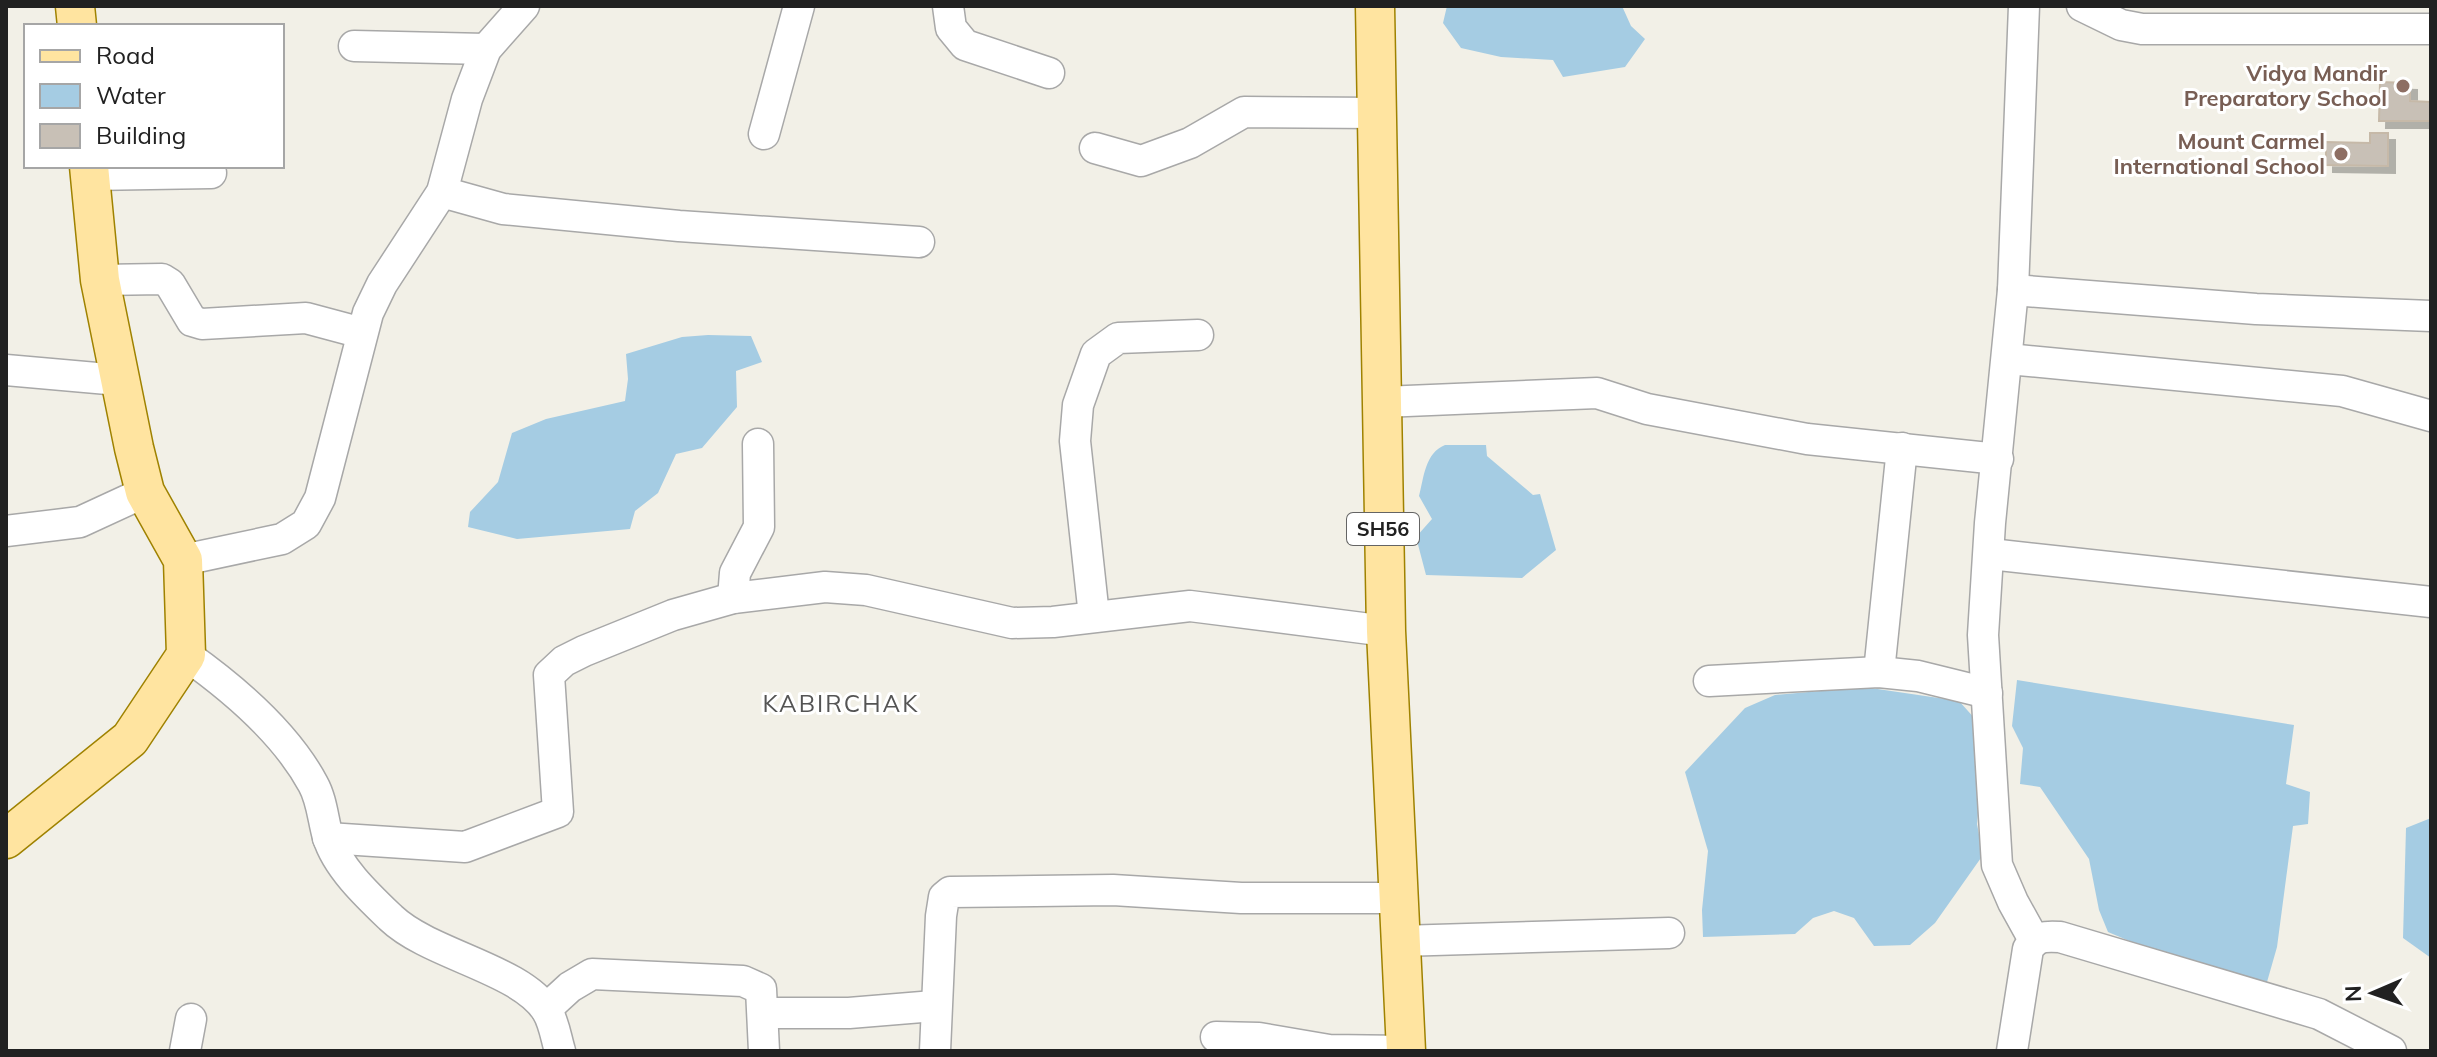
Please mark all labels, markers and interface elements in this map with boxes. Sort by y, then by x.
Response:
legend [24,24,284,168]
text: Road [96,40,155,70]
place label: Vidya Mandir Preparatory School [2184,59,2387,112]
marker: Vidya Mandir Preparatory School [2394,77,2412,95]
text: Water [96,80,166,110]
text: Building [96,120,186,150]
place label: Mount Carmel International School [2114,127,2325,180]
marker: Mount Carmel International School [2332,145,2350,163]
road number: SH56 [1347,513,1419,545]
district label: KABIRCHAK [763,688,919,718]
north arrow [2333,953,2413,1033]
text: N [2339,985,2367,1002]

